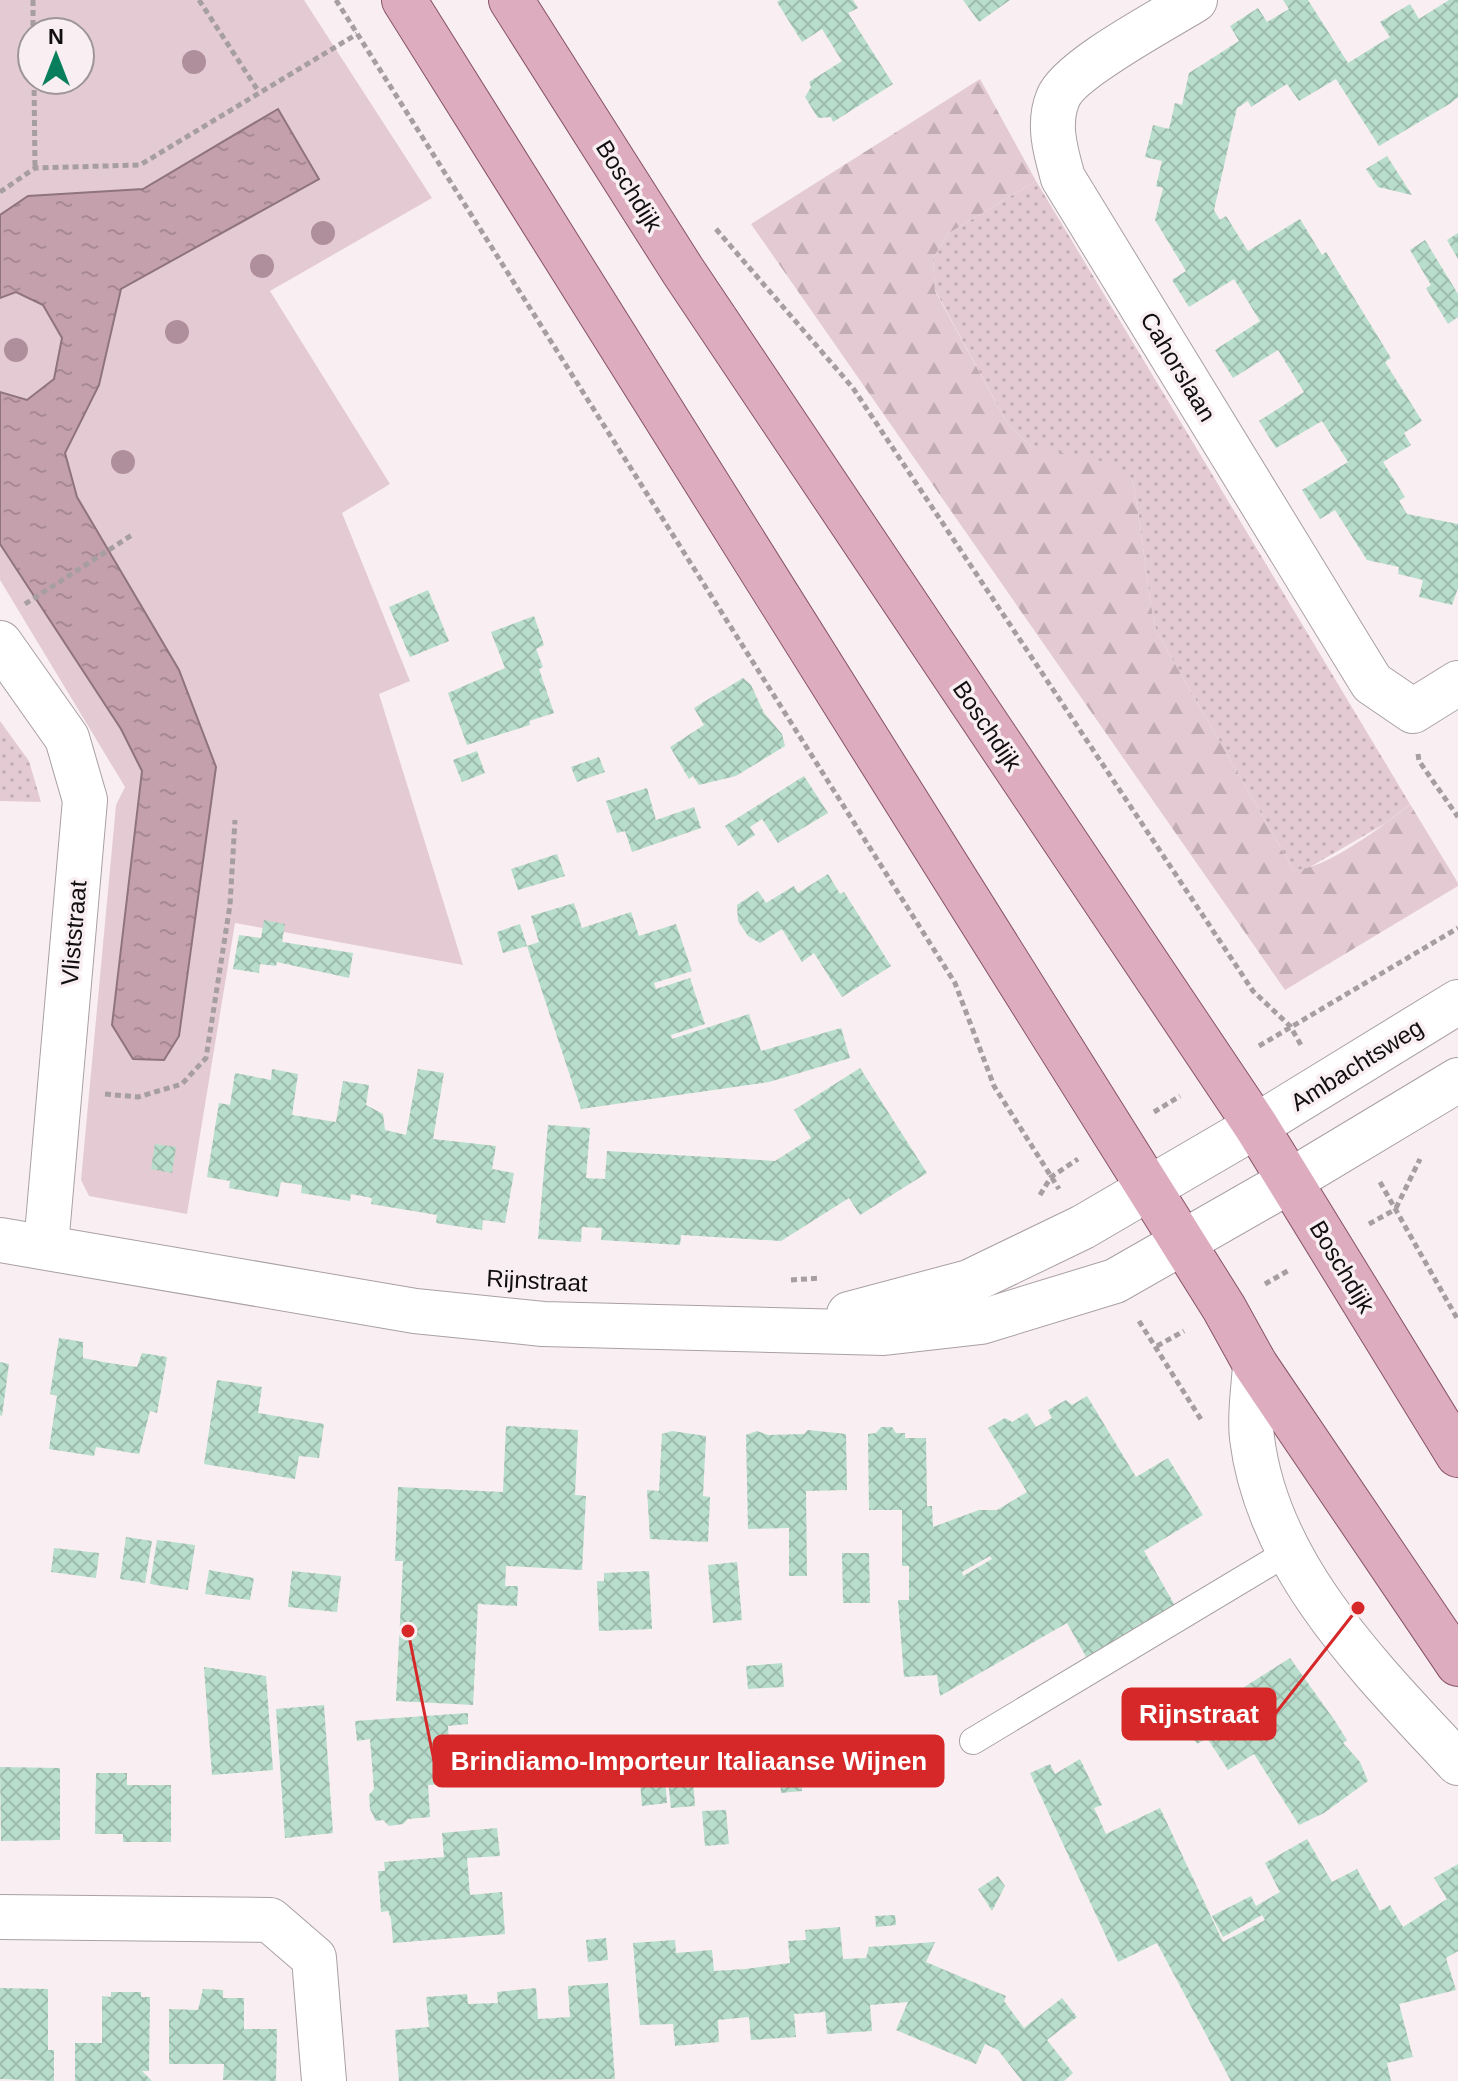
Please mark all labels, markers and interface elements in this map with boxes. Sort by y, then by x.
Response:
north arrow [16,16,96,96]
text: N [48,24,64,49]
street label: Boschdijk [591,135,669,237]
street label: Cahorslaan [1135,307,1222,426]
street label: Boschdijk [948,676,1028,777]
street label: Vliststraat [55,879,92,987]
street label: Ambachtsweg [1286,1013,1428,1116]
street label: Boschdijk [1304,1216,1381,1319]
street label: Rijnstraat [486,1264,589,1297]
callout: Rijnstraat [1123,1689,1275,1739]
text: Rijnstraat [1139,1699,1259,1729]
callout: Brindiamo-Importeur Italiaanse Wijnen [434,1736,943,1786]
text: Brindiamo-Importeur Italiaanse Wijnen [451,1746,927,1776]

